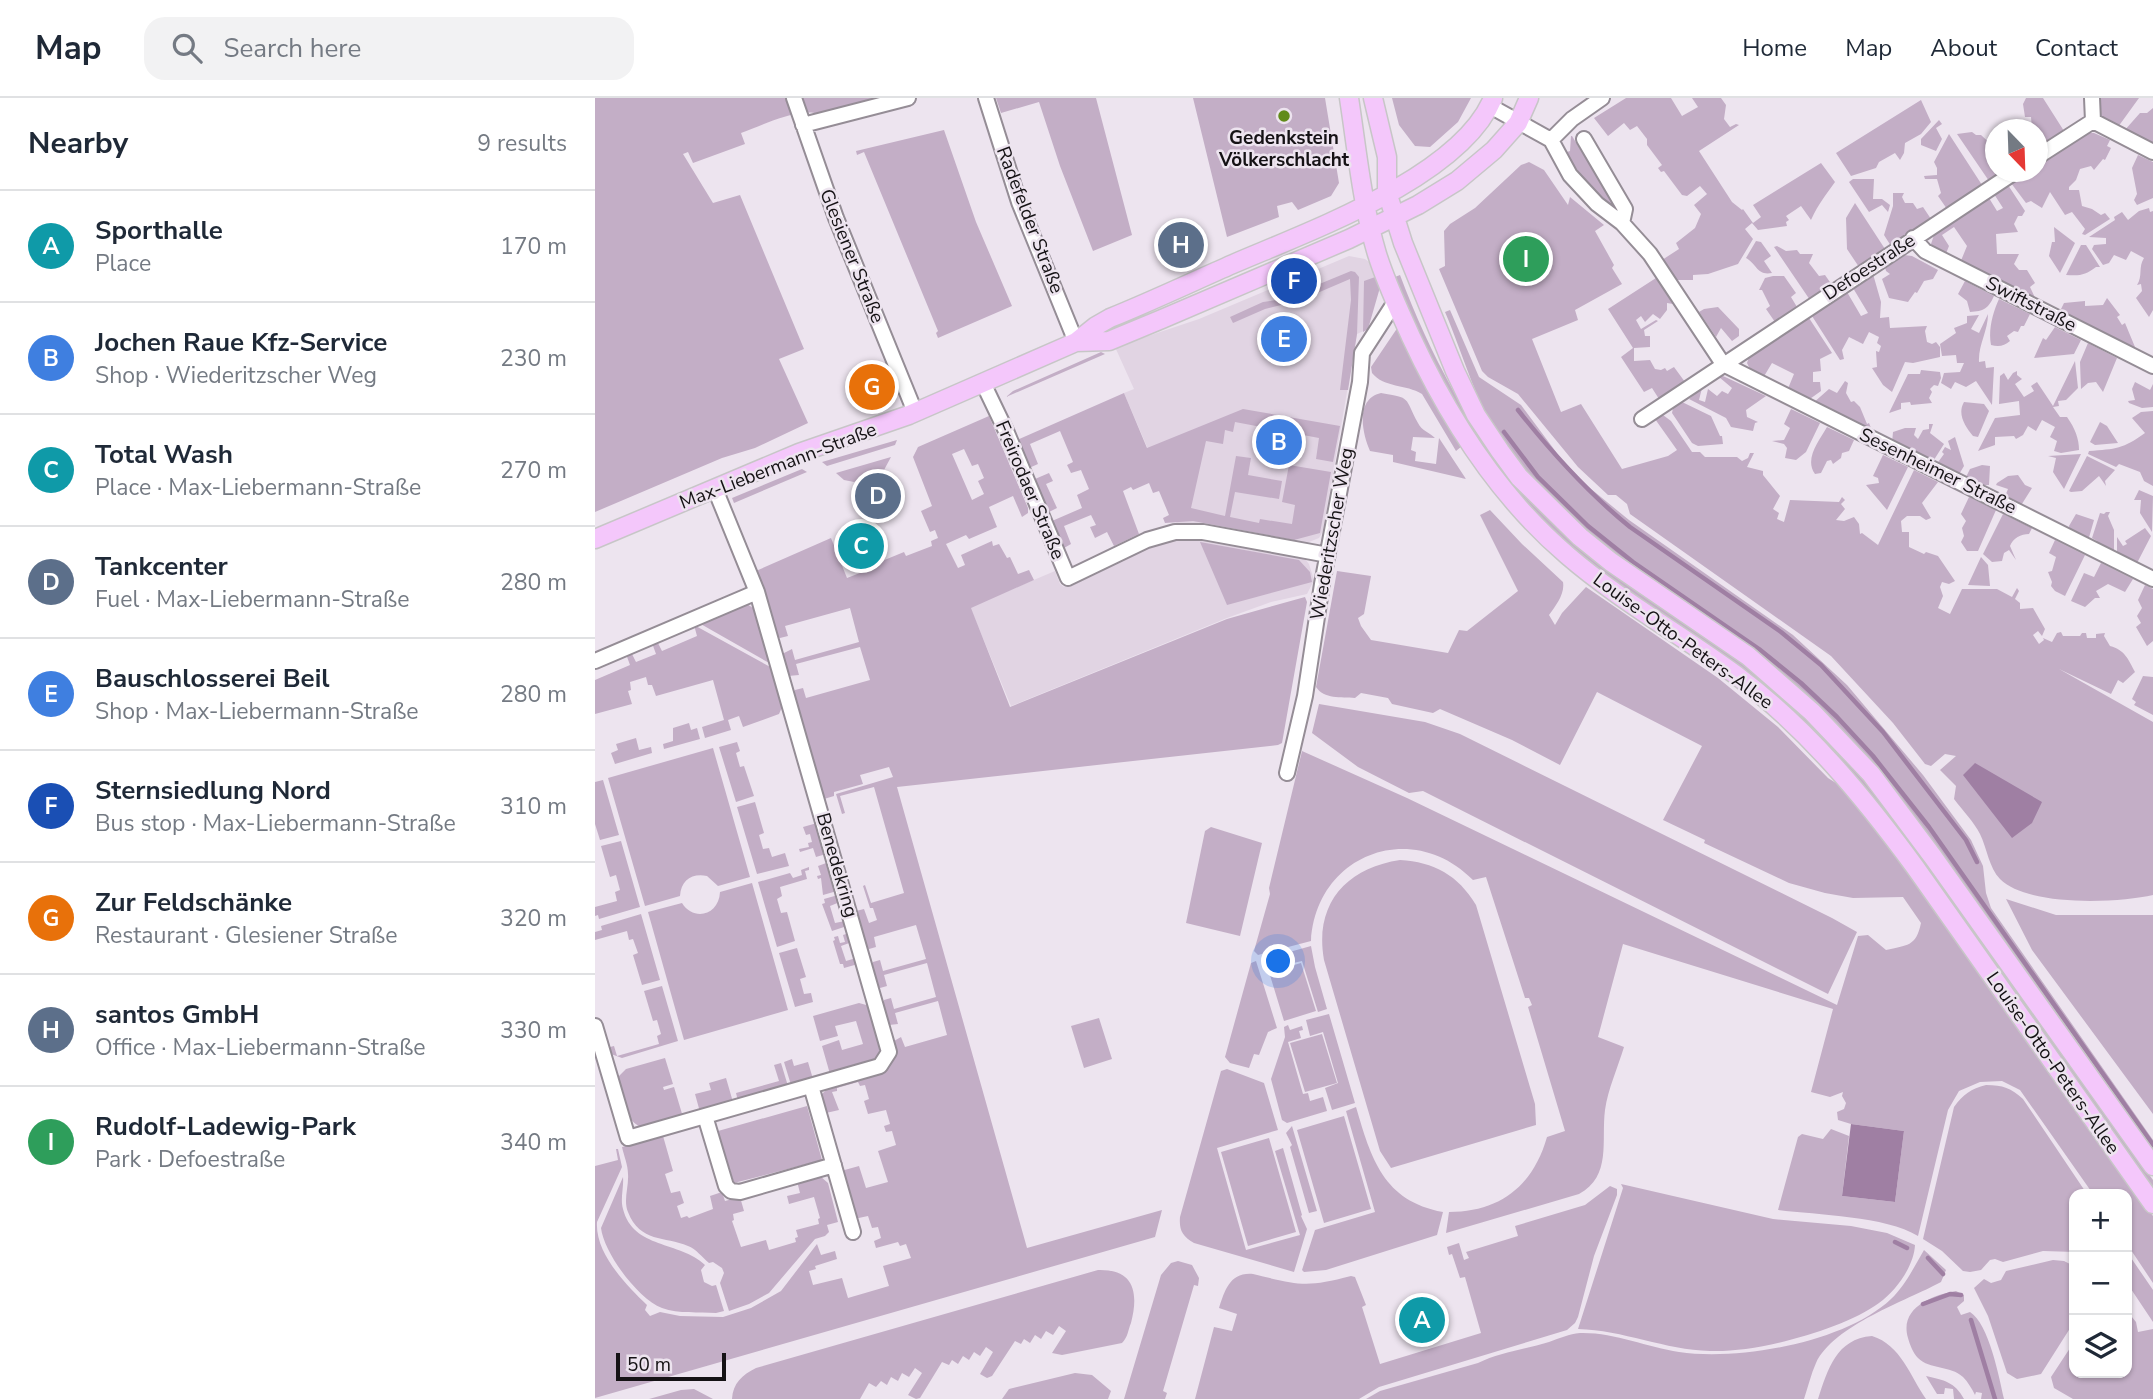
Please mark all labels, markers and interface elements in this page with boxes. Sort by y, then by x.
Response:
search box [144,17,634,80]
text: Map [35,26,102,71]
icon: search [168,29,206,67]
text: Search here [224,31,361,66]
text: Home [1742,32,1807,64]
text: Map [1845,32,1892,64]
text: About [1930,32,1997,64]
text: Contact [2035,32,2118,64]
marker: Gedenkstein Völkerschlacht [1276,108,1292,124]
north arrow [1985,119,2048,182]
text: Nearby [28,123,128,164]
place label: Gedenkstein Völkerschlacht [1218,125,1350,173]
text: 9 results [477,128,567,159]
street label: Radefelder Straße [990,143,1070,297]
street label: Glesiener Straße [813,185,891,327]
text: Sporthalle [95,213,223,248]
pin: H [1158,219,1204,271]
street label: Defoestraße [1818,227,1920,307]
text: A [42,231,60,262]
text: 170 m [500,231,567,262]
pin: I [1503,233,1549,285]
text: Place [95,248,151,279]
pin: F [1271,255,1317,307]
street label: Swiftstraße [1981,270,2081,338]
pin: E [1261,313,1307,365]
text: Jochen Raue Kfz-Service [95,325,387,360]
text: B [43,343,59,374]
text: 230 m [500,343,567,374]
text: Shop · Wiederitzscher Weg [95,360,377,391]
pin: G [849,361,895,413]
street label: Max-Liebermann-Straße [676,416,880,516]
pin: B [1256,416,1302,468]
street label: Freirodaer Straße [989,417,1071,563]
street label: Sesenheimer Straße [1855,422,2021,520]
text: Total Wash [95,437,233,472]
street label: Wiederitzscher Weg [1304,446,1360,622]
text: C [43,455,59,486]
text: 270 m [500,455,567,486]
pin: D [855,470,901,522]
text: Place · Max-Liebermann-Straße [95,472,421,503]
pin: C [838,520,884,572]
text: Tankcenter [95,549,228,584]
text: D [42,567,60,598]
text: 280 m [500,567,567,598]
street label: Louise-Otto-Peters-Allee [1588,567,1778,715]
text: Fuel · Max-Liebermann-Straße [95,584,409,615]
text: Bauschlosserei Beil [95,661,330,696]
text: E [44,679,58,710]
text: 280 m [500,679,567,710]
text: Shop · Max-Liebermann-Straße [95,696,419,727]
text: Sternsiedlung Nord [95,773,331,808]
text: F [45,791,57,822]
text: 310 m [500,791,567,822]
text: Bus stop · Max-Liebermann-Straße [95,808,456,839]
street label: Benedekring [810,810,864,920]
text: Zur Feldschänke [95,885,292,920]
text: G [43,903,59,934]
text: 320 m [500,903,567,934]
text: Restaurant · Glesiener Straße [95,920,398,951]
your location [1261,944,1295,978]
street label: Louise-Otto-Peters-Allee [1980,967,2126,1159]
text: santos GmbH [95,997,259,1032]
text: H [42,1015,60,1046]
text: 330 m [500,1015,567,1046]
text: Office · Max-Liebermann-Straße [95,1032,426,1063]
text: Rudolf-Ladewig-Park [95,1109,356,1144]
text: I [48,1127,54,1158]
text: 340 m [500,1127,567,1158]
text: Park · Defoestraße [95,1144,285,1175]
map controls [2069,1189,2132,1378]
button: + [2069,1189,2132,1252]
button: − [2069,1252,2132,1315]
pin: A [1399,1294,1445,1346]
button: layers [2069,1315,2132,1378]
scale bar [616,1350,726,1382]
text: 50 m [627,1352,671,1378]

